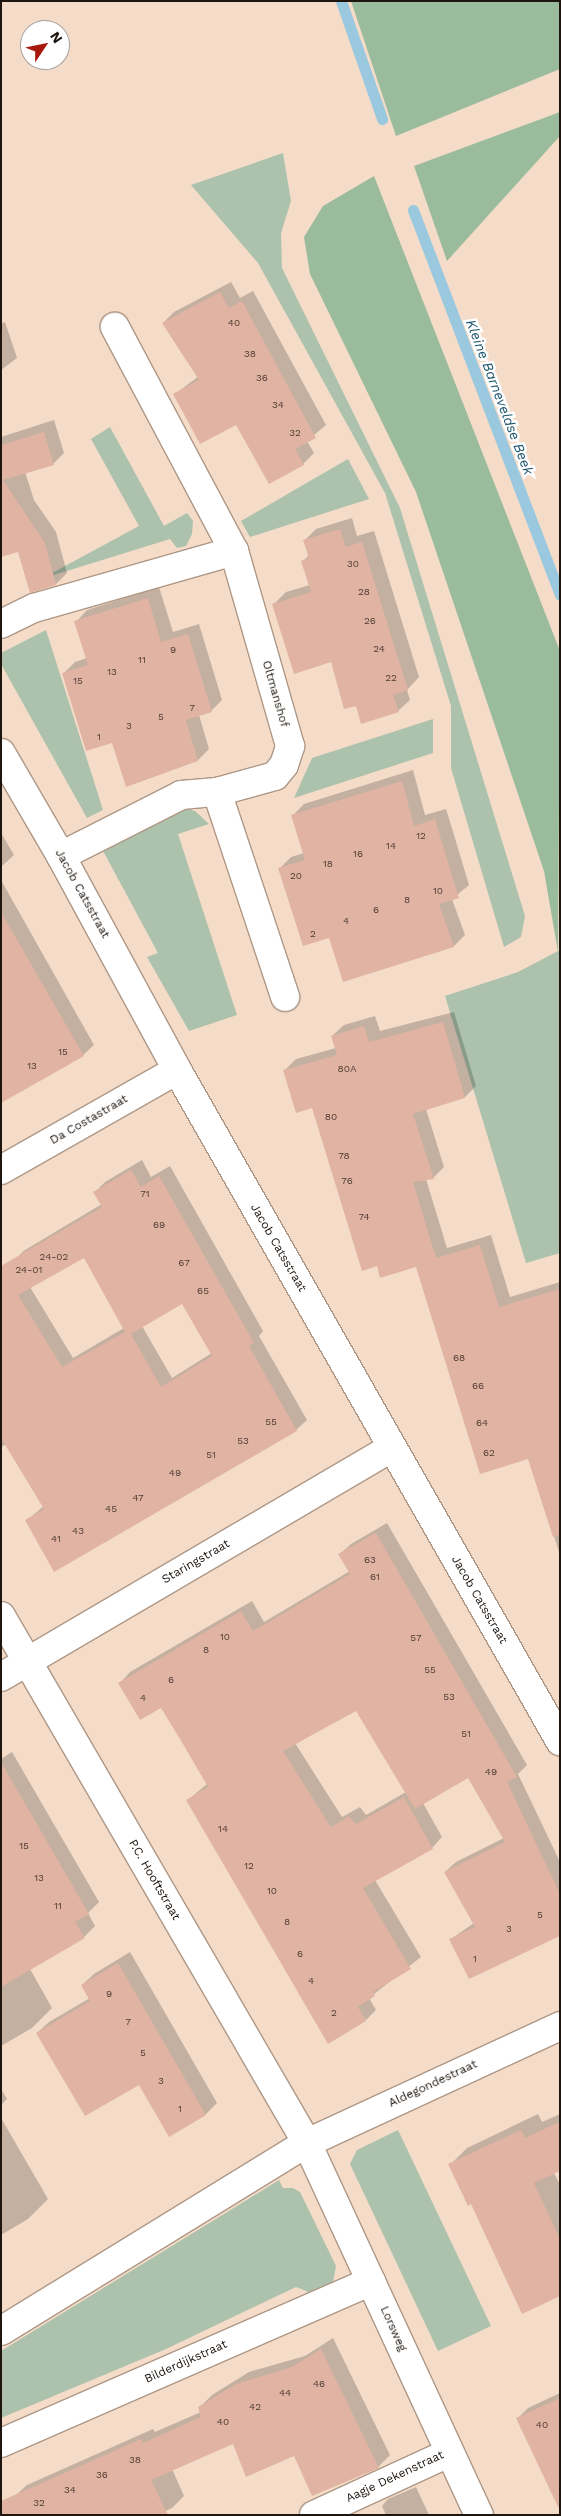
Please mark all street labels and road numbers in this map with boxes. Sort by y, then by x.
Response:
street label: Oltmanshof [259,659,291,729]
street label: Jacob Catsstraat [52,847,112,941]
street label: Da Costastraat [47,1092,131,1148]
street label: Jacob Catsstraat [247,1201,309,1295]
street label: Staringstraat [160,1537,232,1587]
street label: Jacob Catsstraat [448,1553,510,1647]
street label: P.C. Hooftstraat [125,1837,183,1923]
street label: Aldegondestraat [386,2057,480,2111]
street label: Lorsweg [377,2304,409,2354]
street label: Bilderdijkstraat [142,2337,230,2387]
street label: Aagje Dekenstraat [344,2448,446,2506]

